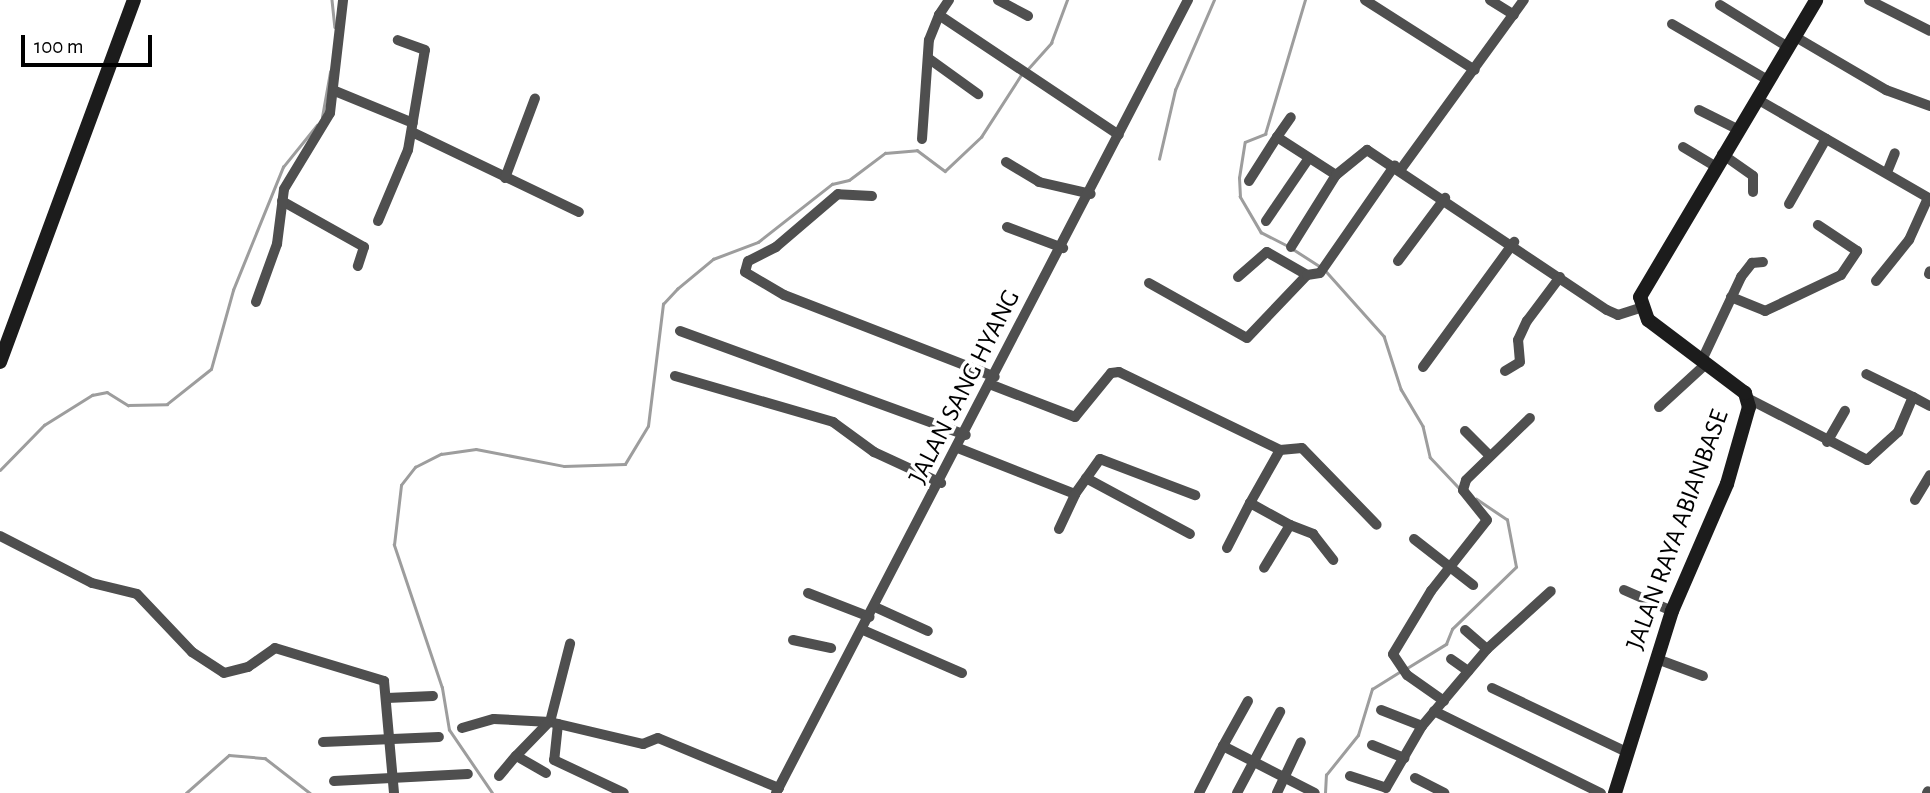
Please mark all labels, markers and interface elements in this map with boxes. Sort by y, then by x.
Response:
scale bar [24,21,156,65]
text: 100 m [34,36,84,57]
street label: JALAN SANG HYANG [903,285,1027,489]
street label: JALAN RAYA ABIANBASE [1620,406,1736,654]

